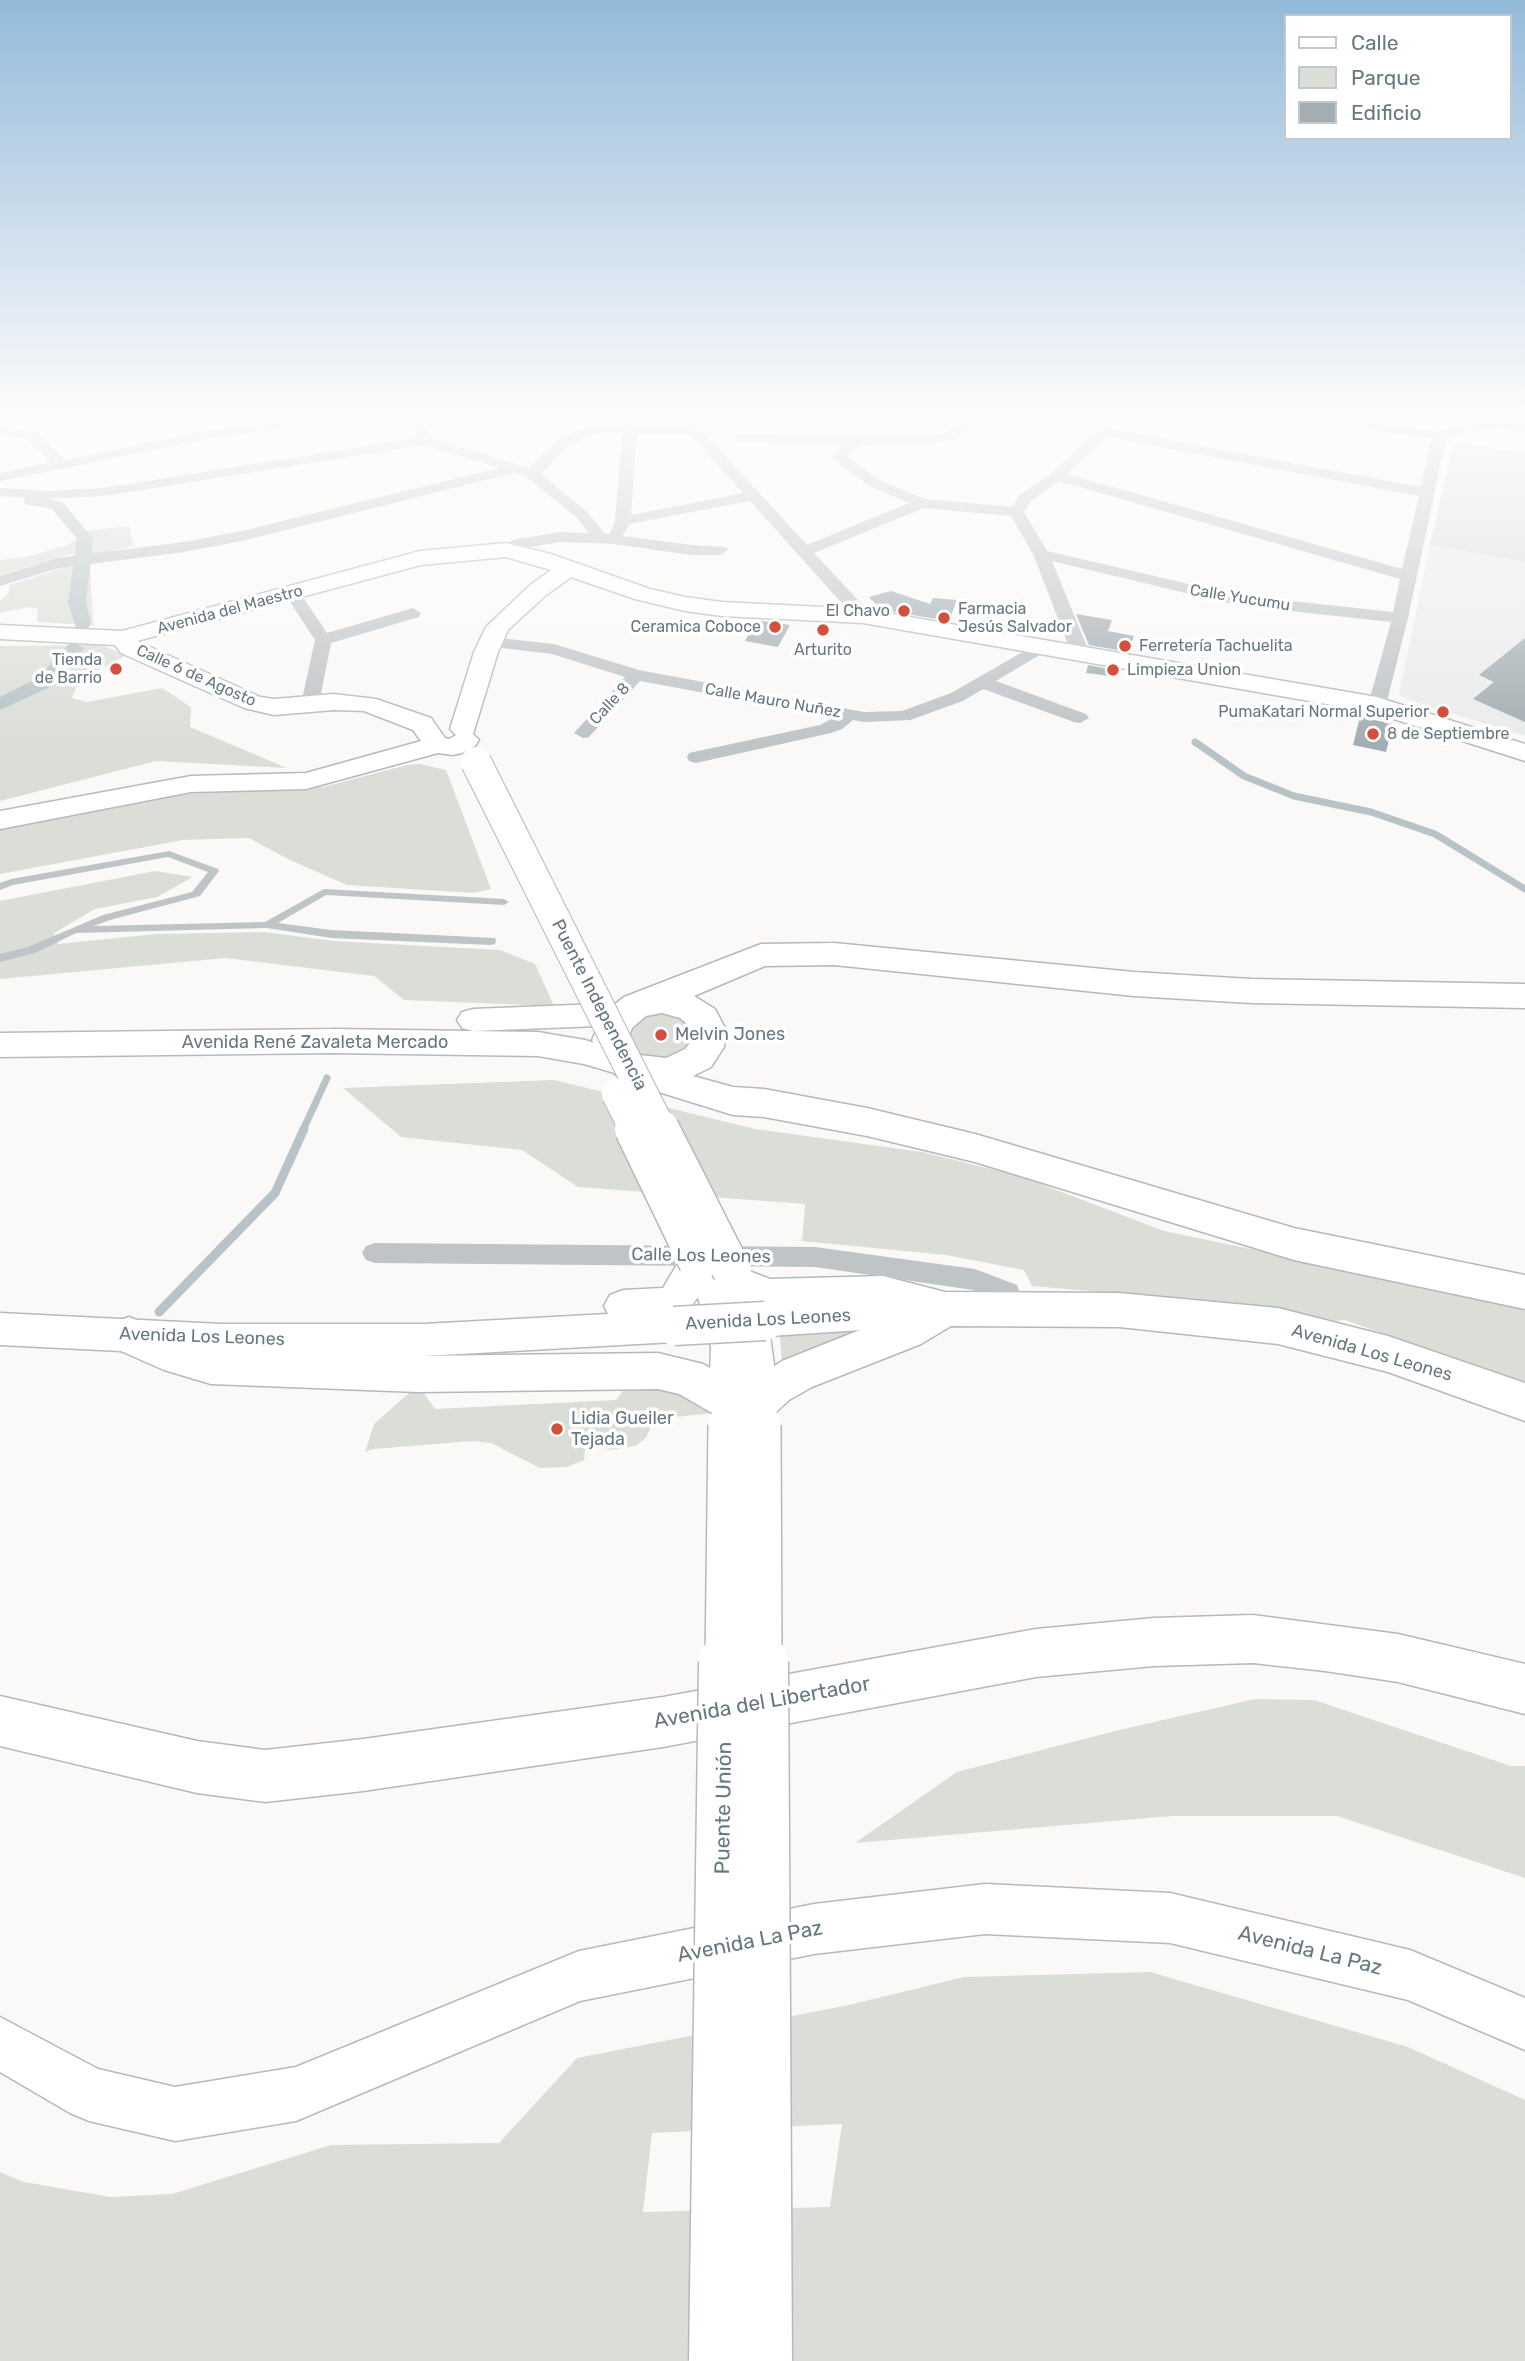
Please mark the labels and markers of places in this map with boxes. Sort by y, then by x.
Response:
place label: Farmacia Jesús Salvador [958,599,1072,637]
place label: El Chavo [826,601,890,621]
marker: El Chavo [896,603,912,619]
marker: Farmacia Jesús Salvador [936,610,952,626]
place label: Ceramica Coboce [631,617,761,637]
marker: Ceramica Coboce [767,619,783,635]
marker: Arturito [815,622,831,638]
place label: Ferretería Tachuelita [1139,636,1293,656]
marker: Ferretería Tachuelita [1117,638,1133,654]
place label: Arturito [794,640,852,660]
place label: Tienda de Barrio [35,650,102,688]
place label: Limpieza Union [1127,660,1241,680]
marker: Tienda de Barrio [108,661,124,677]
marker: Limpieza Union [1105,662,1121,678]
place label: PumaKatari Normal Superior [1218,702,1429,722]
marker: PumaKatari Normal Superior [1435,704,1451,720]
place label: 8 de Septiembre [1387,724,1510,744]
marker: 8 de Septiembre [1365,726,1381,742]
place label: Melvin Jones [675,1024,785,1046]
marker: Melvin Jones [653,1027,669,1043]
place label: Lidia Gueiler Tejada [571,1408,674,1450]
marker: Lidia Gueiler Tejada [549,1421,565,1437]

